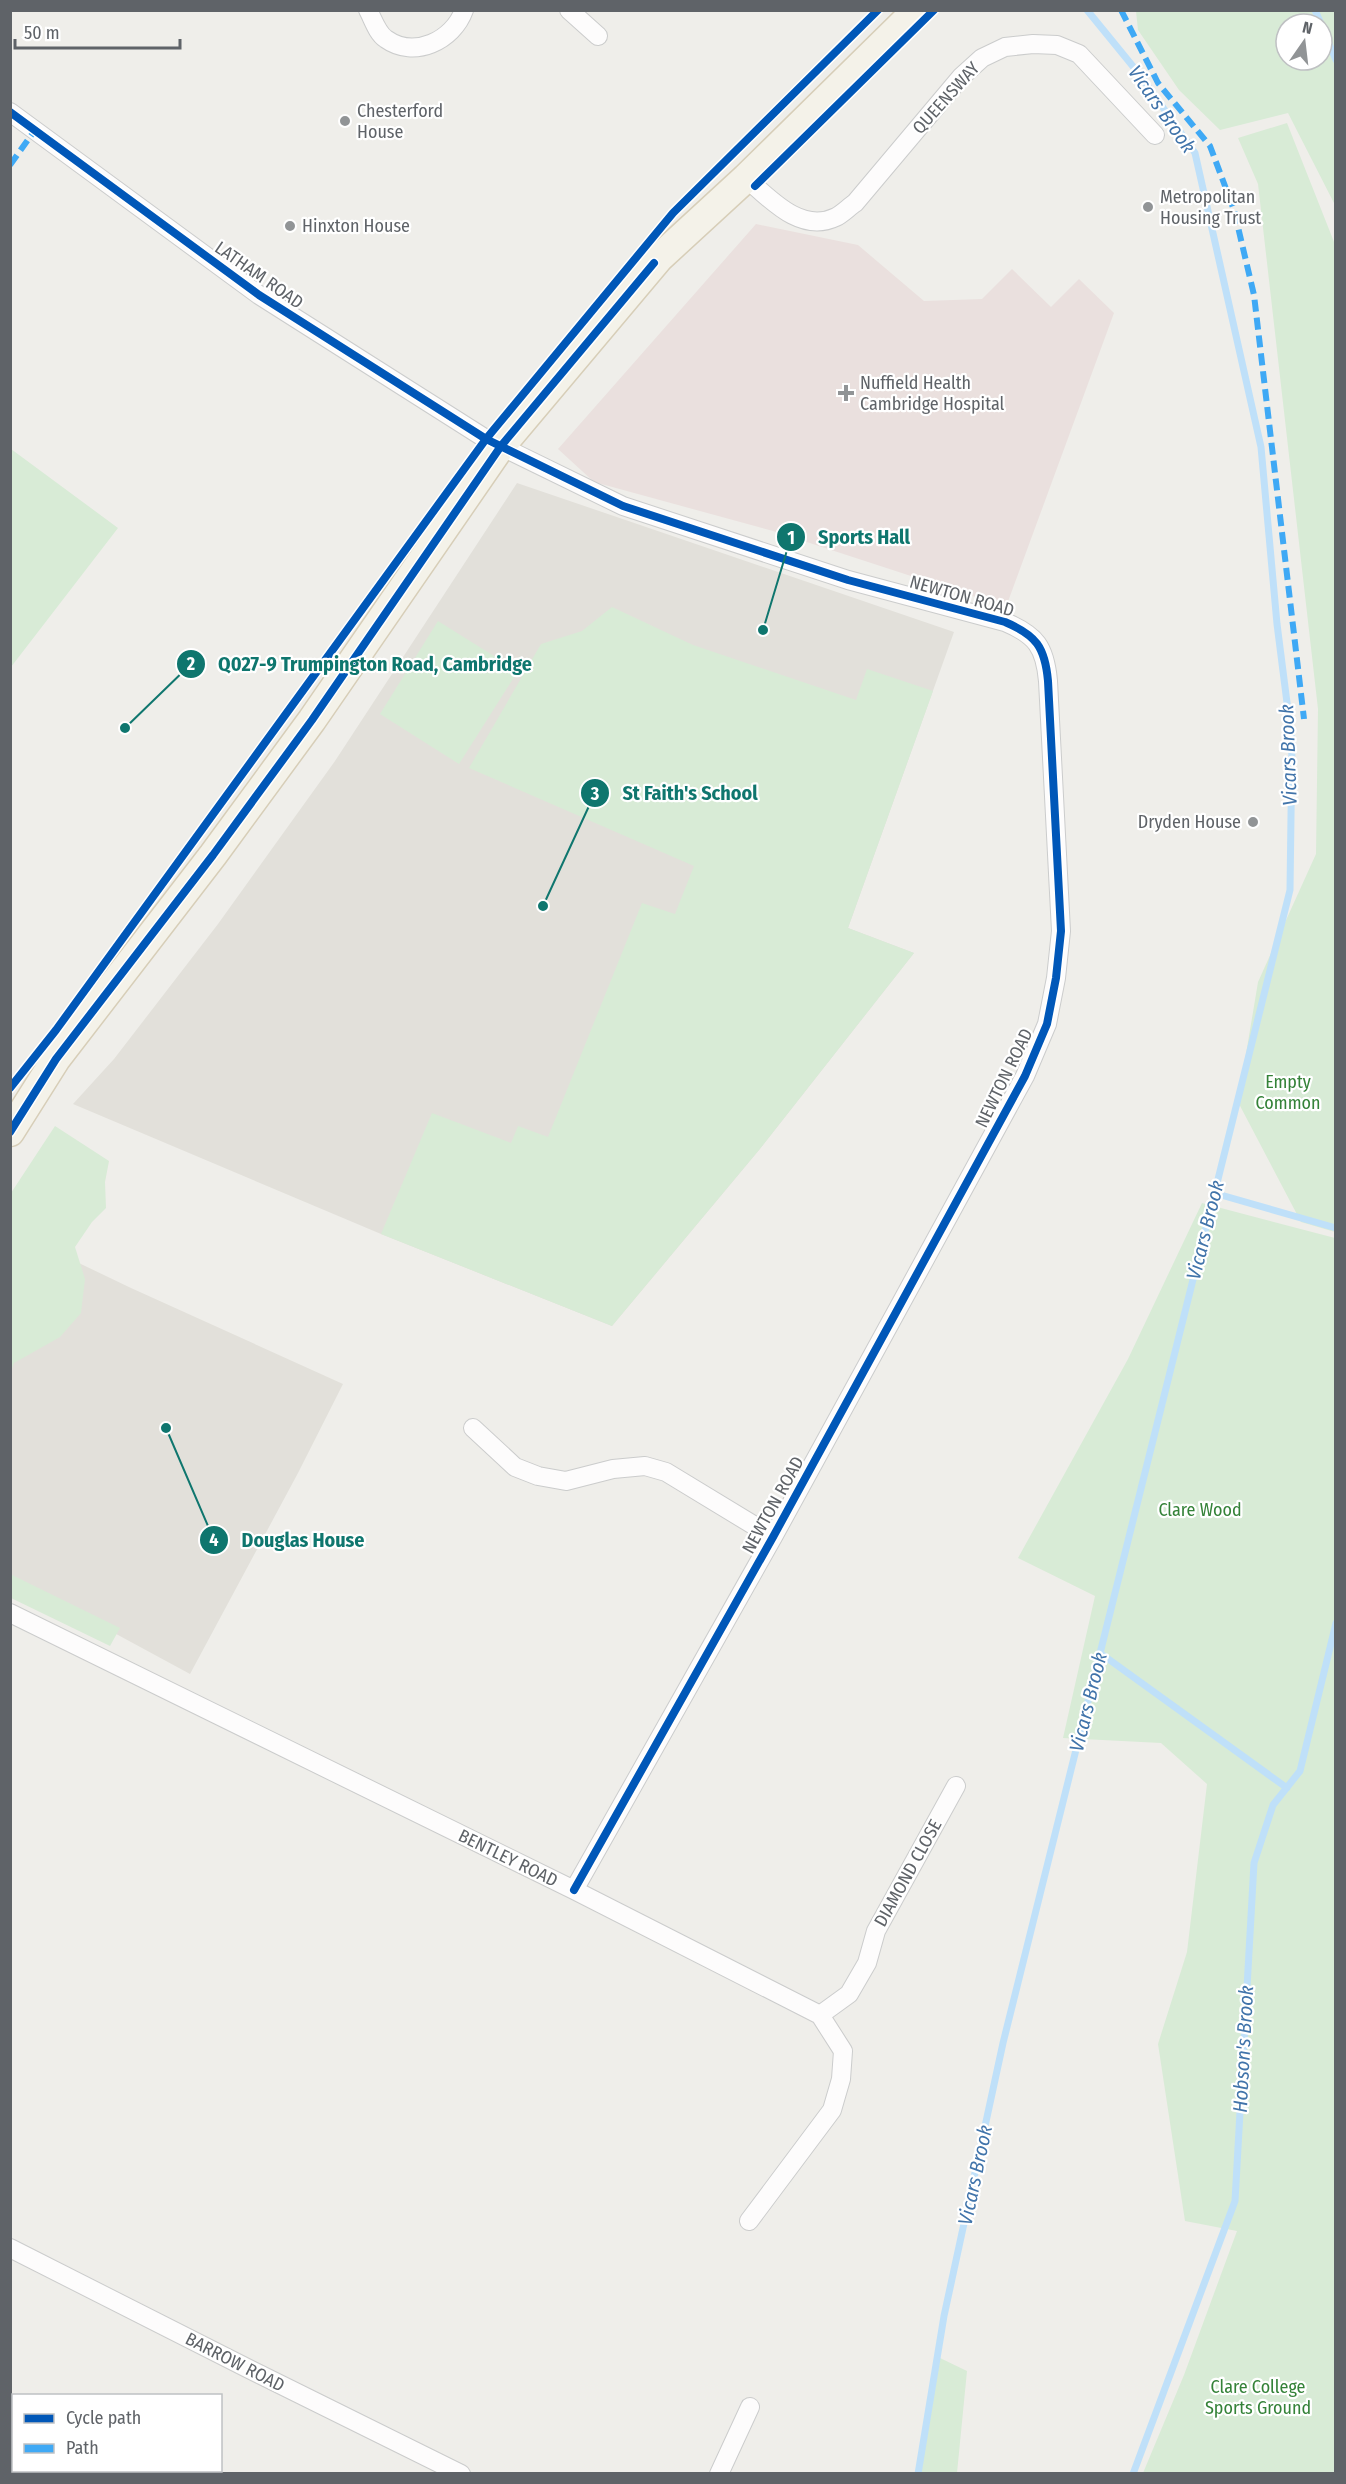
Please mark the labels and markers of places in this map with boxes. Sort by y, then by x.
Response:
place label: Chesterford House [357,100,443,143]
marker: Chesterford House [338,114,352,128]
place label: Metropolitan Housing Trust [1160,186,1261,229]
marker: Metropolitan Housing Trust [1141,200,1155,214]
place label: Hinxton House [302,215,410,237]
marker: Hinxton House [283,219,297,233]
place label: Nuffield Health Cambridge Hospital [860,372,1005,415]
marker: Nuffield Health Cambridge Hospital [837,384,855,402]
callout: Sports Hall [776,518,922,556]
callout: Q027-9 Trumpington Road, Cambridge [176,645,544,683]
callout: St Faith's School [580,774,769,812]
place label: Dryden House [1138,811,1241,833]
marker: Dryden House [1246,815,1260,829]
callout: Douglas House [199,1521,376,1559]

